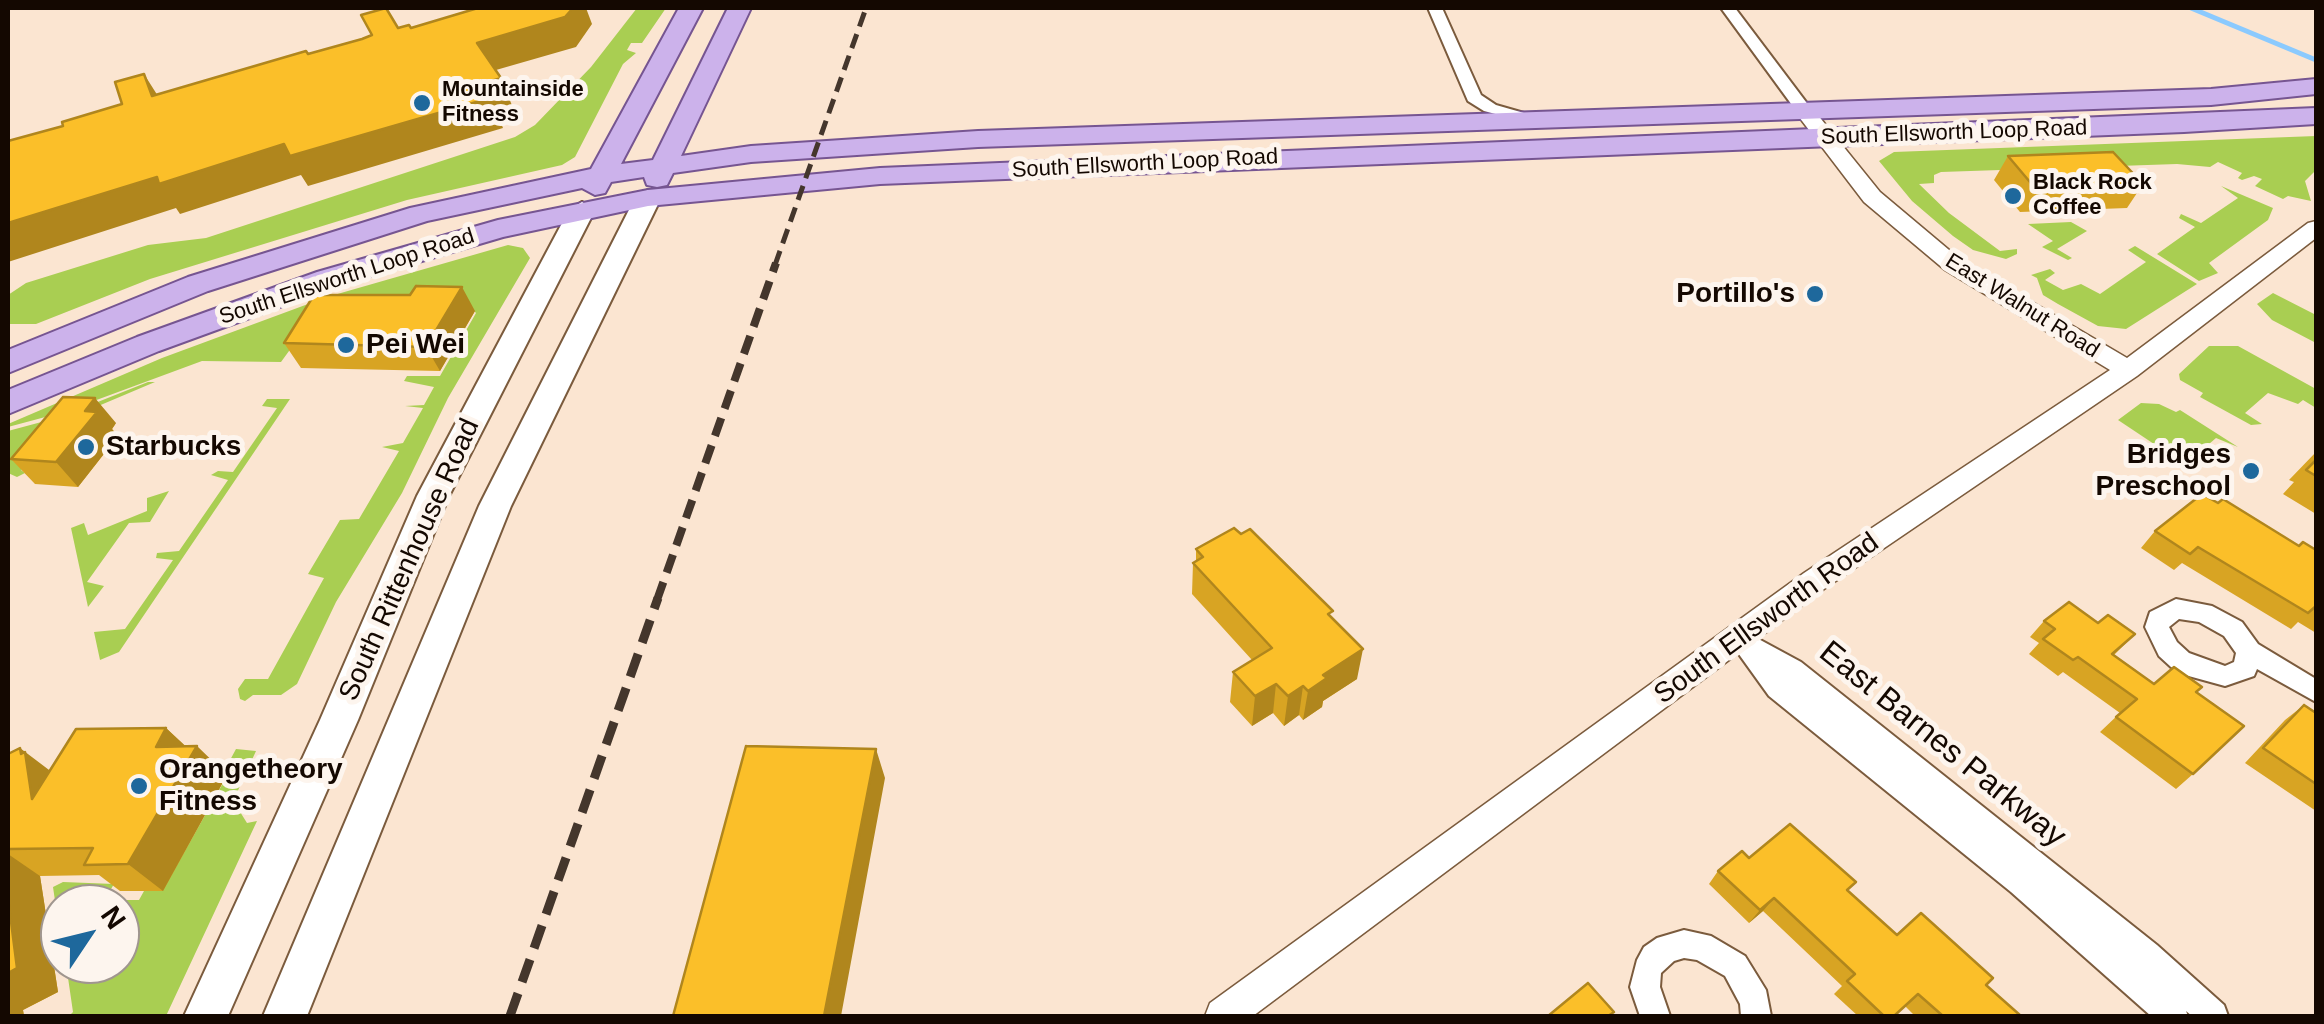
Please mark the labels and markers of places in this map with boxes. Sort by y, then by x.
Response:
place label: Mountainside Fitness [442,77,584,128]
marker: Mountainside Fitness [411,92,433,114]
place label: Black Rock Coffee [2033,170,2152,222]
marker: Black Rock Coffee [2002,185,2024,207]
place label: Portillo's [1676,277,1795,311]
marker: Portillo's [1804,283,1826,305]
place label: Pei Wei [366,328,465,362]
marker: Pei Wei [335,334,357,356]
place label: Starbucks [106,430,241,464]
marker: Starbucks [75,436,97,458]
place label: Bridges Preschool [2096,438,2231,504]
marker: Bridges Preschool [2240,460,2262,482]
place label: Orangetheory Fitness [159,753,343,819]
marker: Orangetheory Fitness [128,775,150,797]

